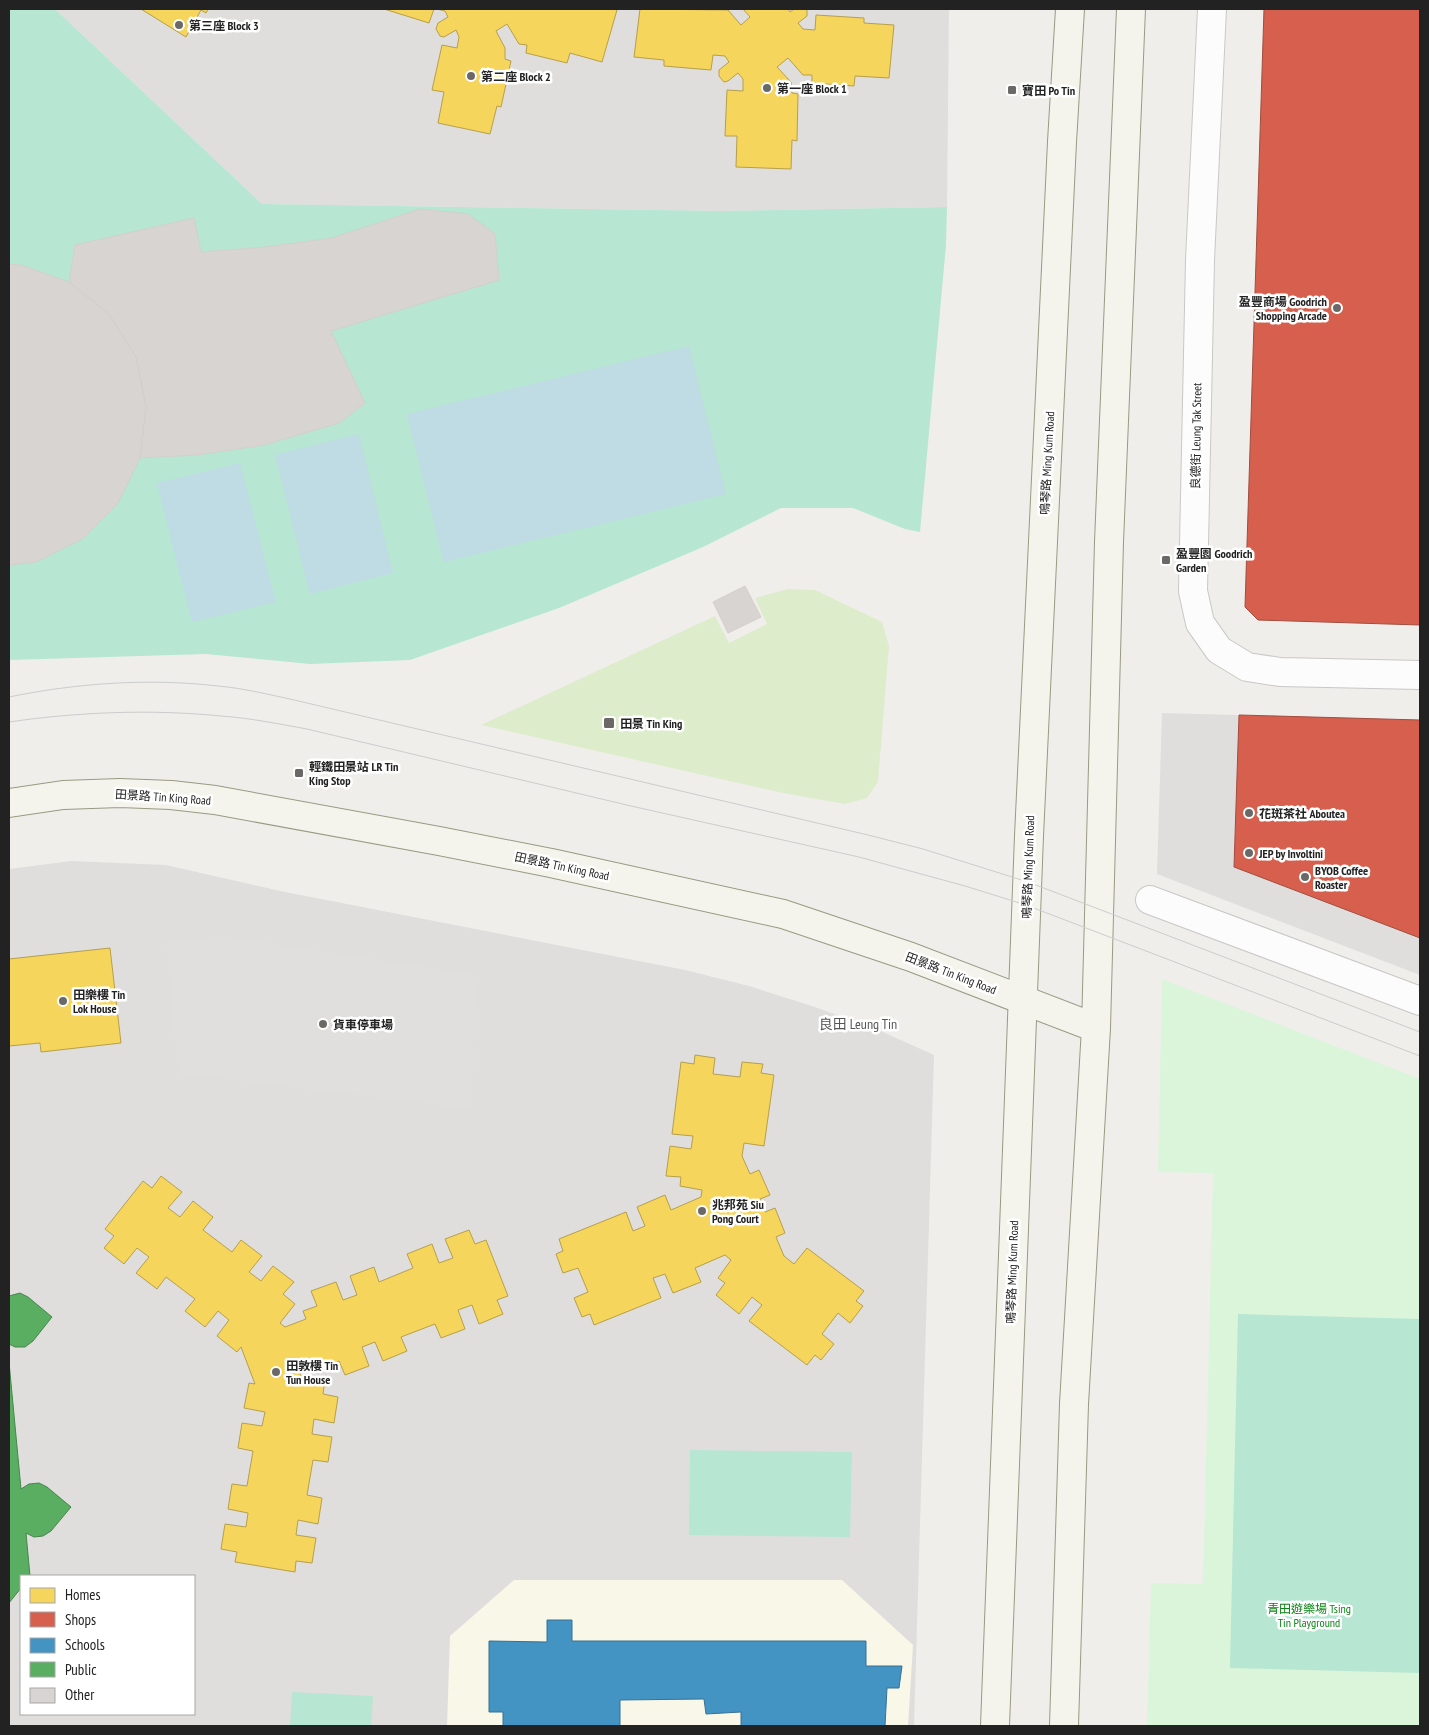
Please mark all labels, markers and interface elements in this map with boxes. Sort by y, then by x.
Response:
place label: 第三座 Block 3 [189,18,259,33]
marker: 第三座 Block 3 [173,19,185,31]
place label: 第二座 Block 2 [481,69,551,84]
marker: 第二座 Block 2 [465,70,477,82]
place label: 第一座 Block 1 [777,81,847,96]
marker: 第一座 Block 1 [761,82,773,94]
place label: 寶田 Po Tin [1022,83,1075,98]
marker: 寶田 Po Tin [1006,84,1018,96]
place label: 盈豐商場 Goodrich Shopping Arcade [1239,294,1327,323]
marker: 盈豐商場 Goodrich Shopping Arcade [1331,302,1343,314]
street label: 良德街 Leung Tak Street [1188,382,1204,489]
street label: 鳴琴路 Ming Kum Road [1037,411,1057,515]
place label: 盈豐園 Goodrich Garden [1176,546,1252,575]
marker: 盈豐園 Goodrich Garden [1160,554,1172,566]
marker: 田景 Tin King [602,716,616,730]
place label: 田景 Tin King [620,716,682,731]
place label: 輕鐵田景站 LR Tin King Stop [309,759,398,788]
marker: 輕鐵田景站 LR Tin King Stop [293,767,305,779]
street label: 田景路 Tin King Road [114,786,212,808]
place label: 花斑茶社 Aboutea [1259,806,1345,821]
marker: 花斑茶社 Aboutea [1243,807,1255,819]
street label: 鳴琴路 Ming Kum Road [1019,815,1037,919]
place label: JEP by Involtini [1258,846,1323,861]
marker: JEP by Involtini [1243,847,1255,859]
street label: 田景路 Tin King Road [513,849,611,883]
place label: BYOB Coffee Roaster [1315,863,1368,892]
marker: BYOB Coffee Roaster [1299,871,1311,883]
street label: 田景路 Tin King Road [903,949,999,997]
place label: 田樂樓 Tin Lok House [73,987,125,1016]
marker: 田樂樓 Tin Lok House [57,995,69,1007]
district label: 良田 Leung Tin [819,1015,897,1033]
place label: 貨車停車場 [333,1017,393,1032]
marker: 貨車停車場 [317,1018,329,1030]
place label: 兆邦苑 Siu Pong Court [712,1197,764,1226]
marker: 兆邦苑 Siu Pong Court [696,1205,708,1217]
street label: 鳴琴路 Ming Kum Road [1003,1220,1021,1324]
place label: 田敦樓 Tin Tun House [286,1358,338,1387]
marker: 田敦樓 Tin Tun House [270,1366,282,1378]
legend [20,1575,195,1715]
text: Homes [65,1585,101,1604]
park label: 青田遊樂場 Tsing Tin Playground [1267,1601,1351,1630]
text: Shops [65,1610,96,1629]
text: Schools [65,1635,105,1654]
text: Public [65,1660,97,1679]
text: Other [65,1685,95,1704]

